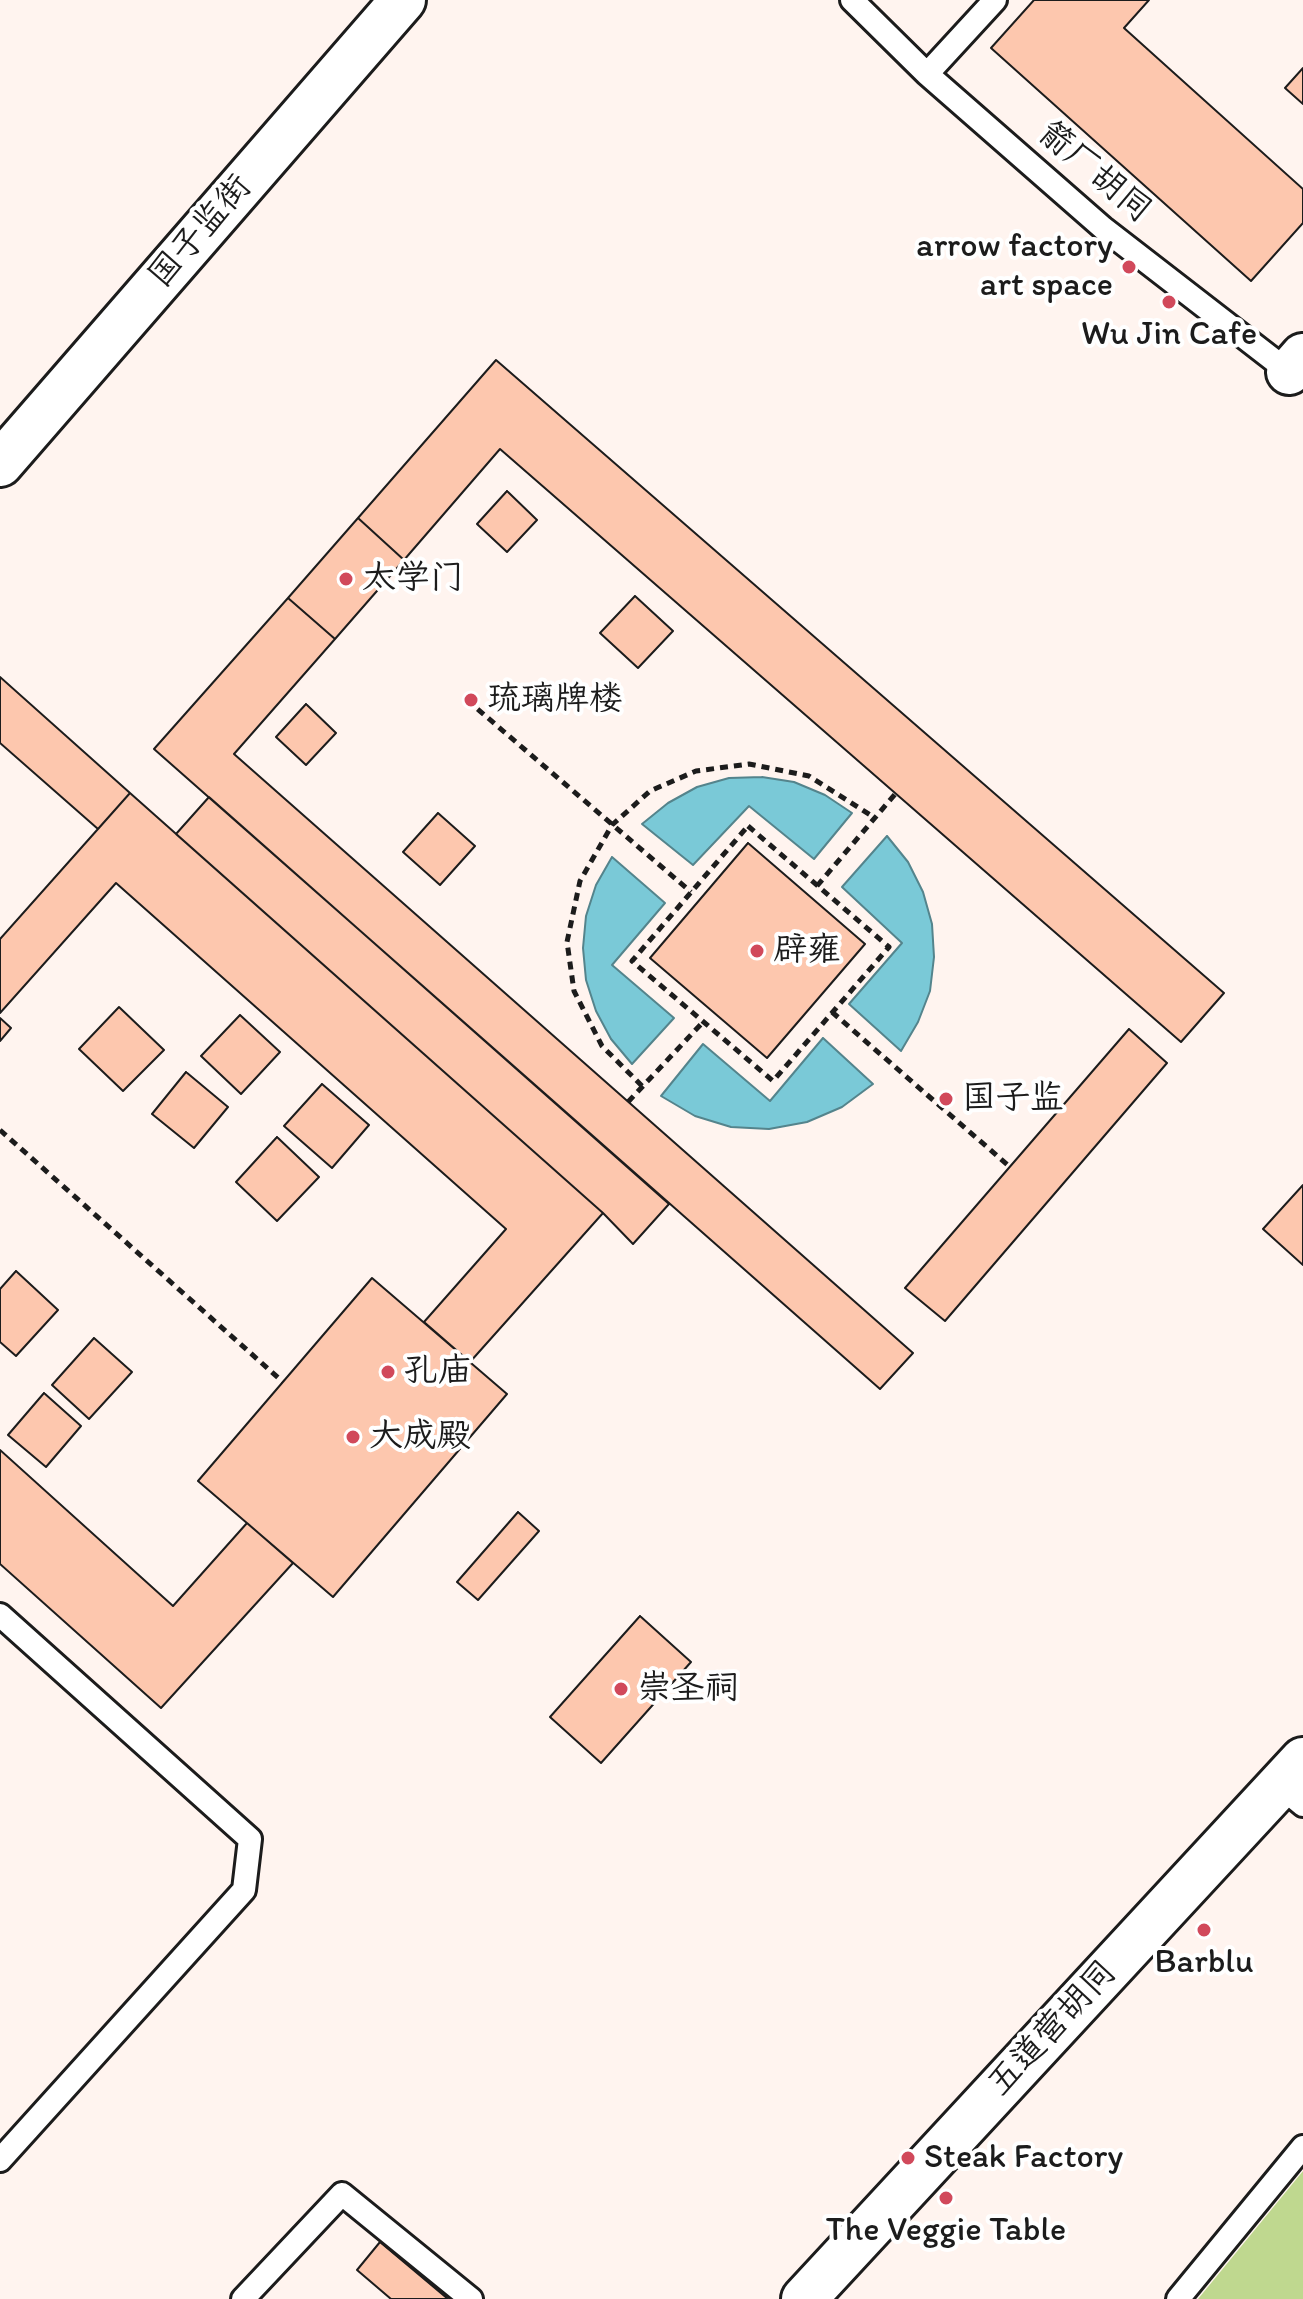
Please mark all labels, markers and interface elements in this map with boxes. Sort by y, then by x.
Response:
street label: 箭厂胡同 [1029,114,1159,232]
street label: 国子监街 [141,167,261,297]
place label: arrow factory art space [916,227,1113,306]
marker: arrow factory art space [1120,258,1138,276]
marker: Wu Jin Cafe [1160,293,1178,311]
place label: Wu Jin Cafe [1081,315,1257,355]
place label: 太学门 [362,559,464,599]
marker: 太学门 [337,570,355,588]
place label: 琉璃牌楼 [487,680,623,720]
marker: 琉璃牌楼 [462,691,480,709]
place label: 辟雍 [773,931,841,971]
marker: 辟雍 [748,942,766,960]
place label: 国子监 [962,1079,1064,1119]
marker: 国子监 [937,1090,955,1108]
place label: 孔庙 [404,1352,472,1392]
marker: 孔庙 [379,1363,397,1381]
place label: 大成殿 [369,1417,471,1457]
marker: 大成殿 [344,1428,362,1446]
place label: 崇圣祠 [637,1669,739,1709]
marker: 崇圣祠 [612,1680,630,1698]
marker: Barblu [1195,1921,1213,1939]
place label: Barblu [1154,1943,1254,1983]
street label: 五道营胡同 [980,1953,1126,2105]
place label: Steak Factory [924,2138,1123,2178]
marker: Steak Factory [899,2149,917,2167]
marker: The Veggie Table [937,2189,955,2207]
place label: The Veggie Table [826,2211,1066,2251]

